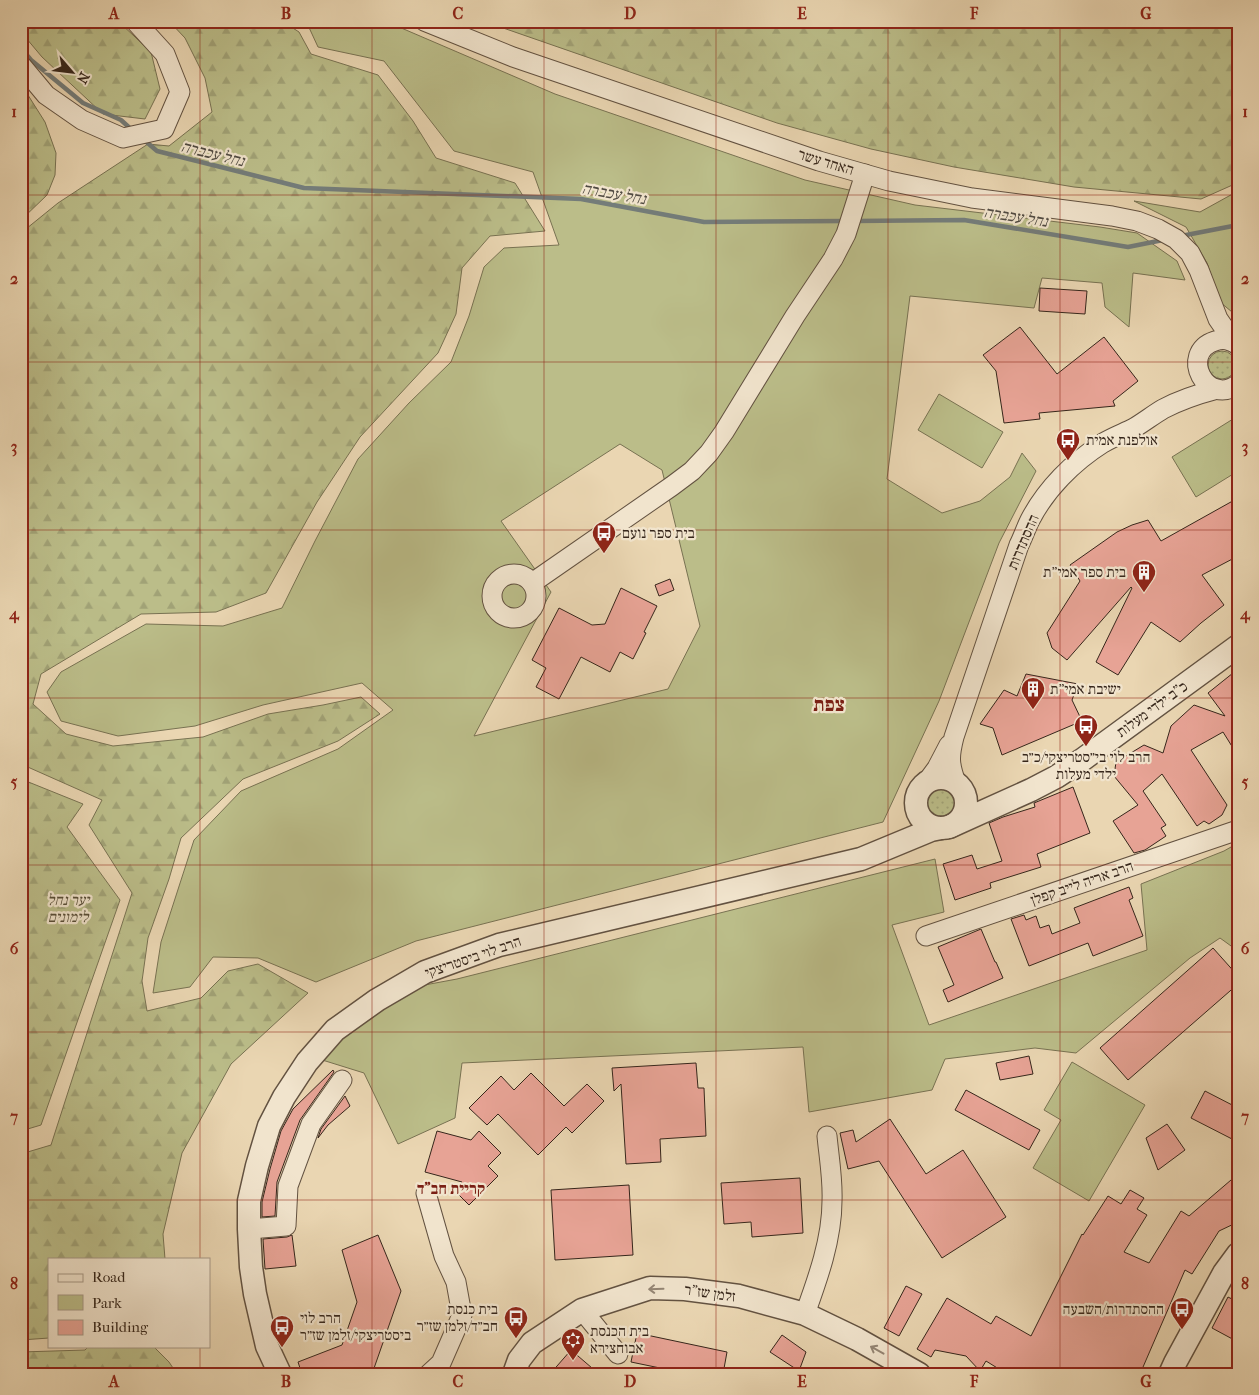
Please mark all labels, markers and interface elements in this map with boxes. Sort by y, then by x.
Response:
text: A [108,4,120,23]
text: B [281,4,291,23]
text: C [453,4,464,23]
text: D [624,4,636,23]
text: E [797,4,807,23]
text: F [969,4,979,23]
text: G [1140,4,1152,23]
north arrow [48,48,98,98]
text: N [73,69,93,87]
text: 1 [11,102,17,121]
text: 1 [1242,102,1248,121]
water label: נחל עכברה [179,136,248,171]
street label: האחד עשר [796,145,856,179]
water label: נחל עכברה [581,179,649,209]
water label: נחל עכברה [983,202,1051,231]
text: 2 [10,269,18,288]
text: 2 [1241,269,1249,288]
bus stop icon: אולפנת אמית [1055,427,1081,461]
place label: אולפנת אמית [1086,431,1158,449]
text: 3 [11,437,17,457]
text: 3 [1242,437,1248,457]
street label: ההסתדרות [1003,512,1043,572]
bus stop icon: בית ספר נועם [591,520,617,554]
place label: בית ספר נועם [622,524,695,542]
building icon: בית ספר אמי"ת [1131,559,1157,593]
place label: בית ספר אמי"ת [1043,563,1126,581]
text: 4 [8,604,20,624]
text: 4 [1239,604,1251,624]
building icon: ישיבת אמי"ת [1020,676,1046,710]
street label: כ"ב ילדי מעלות [1113,677,1191,741]
place label: ישיבת אמי"ת [1050,680,1121,698]
district label: צפת [813,693,845,716]
bus stop icon: הרב לוי בי״סטריצקי/כ״ב ילדי מעלות [1073,713,1099,747]
place label: הרב לוי בי״סטריצקי/כ״ב ילדי מעלות [1022,748,1150,783]
text: 5 [11,772,18,791]
text: 5 [1242,772,1249,791]
street label: הרב אריה לייב קפלן [1028,857,1136,909]
park label: יער נחל לימונים [47,891,91,926]
street label: הרב לוי ביסטריצקי [422,932,524,982]
text: 6 [10,939,19,958]
text: 6 [1241,939,1250,958]
text: 7 [9,1107,18,1126]
text: 7 [1240,1107,1249,1126]
district label: קריית חב"ד [417,1179,485,1198]
legend [48,1258,210,1348]
text: Road [92,1268,126,1286]
text: 8 [10,1274,18,1293]
text: 8 [1241,1274,1249,1293]
street label: זלמן שז"ר [683,1280,737,1306]
one-way arrow [648,1284,664,1293]
text: Park [92,1294,122,1312]
bus stop icon: ההסתדרות/השבעה [1169,1296,1195,1330]
place label: בית כנסת חב״ד/זלמן שז״ר [417,1300,498,1335]
place label: ההסתדרות/השבעה [1063,1300,1164,1318]
bus stop icon: בית כנסת חב״ד/זלמן שז״ר [503,1305,529,1339]
place label: הרב לוי ביסטריצקי/זלמן שז״ר [300,1309,411,1344]
bus stop icon: הרב לוי ביסטריצקי/זלמן שז״ר [269,1314,295,1348]
text: Building [92,1318,149,1336]
place label: בית הכנסת אבוחצירא [590,1322,649,1357]
synagogue icon: בית הכנסת אבוחצירא [560,1327,586,1361]
one-way arrow [870,1344,885,1354]
text: A [108,1372,120,1391]
text: B [281,1372,291,1391]
text: C [453,1372,464,1391]
text: D [624,1372,636,1391]
text: E [797,1372,807,1391]
text: F [969,1372,979,1391]
text: G [1140,1372,1152,1391]

